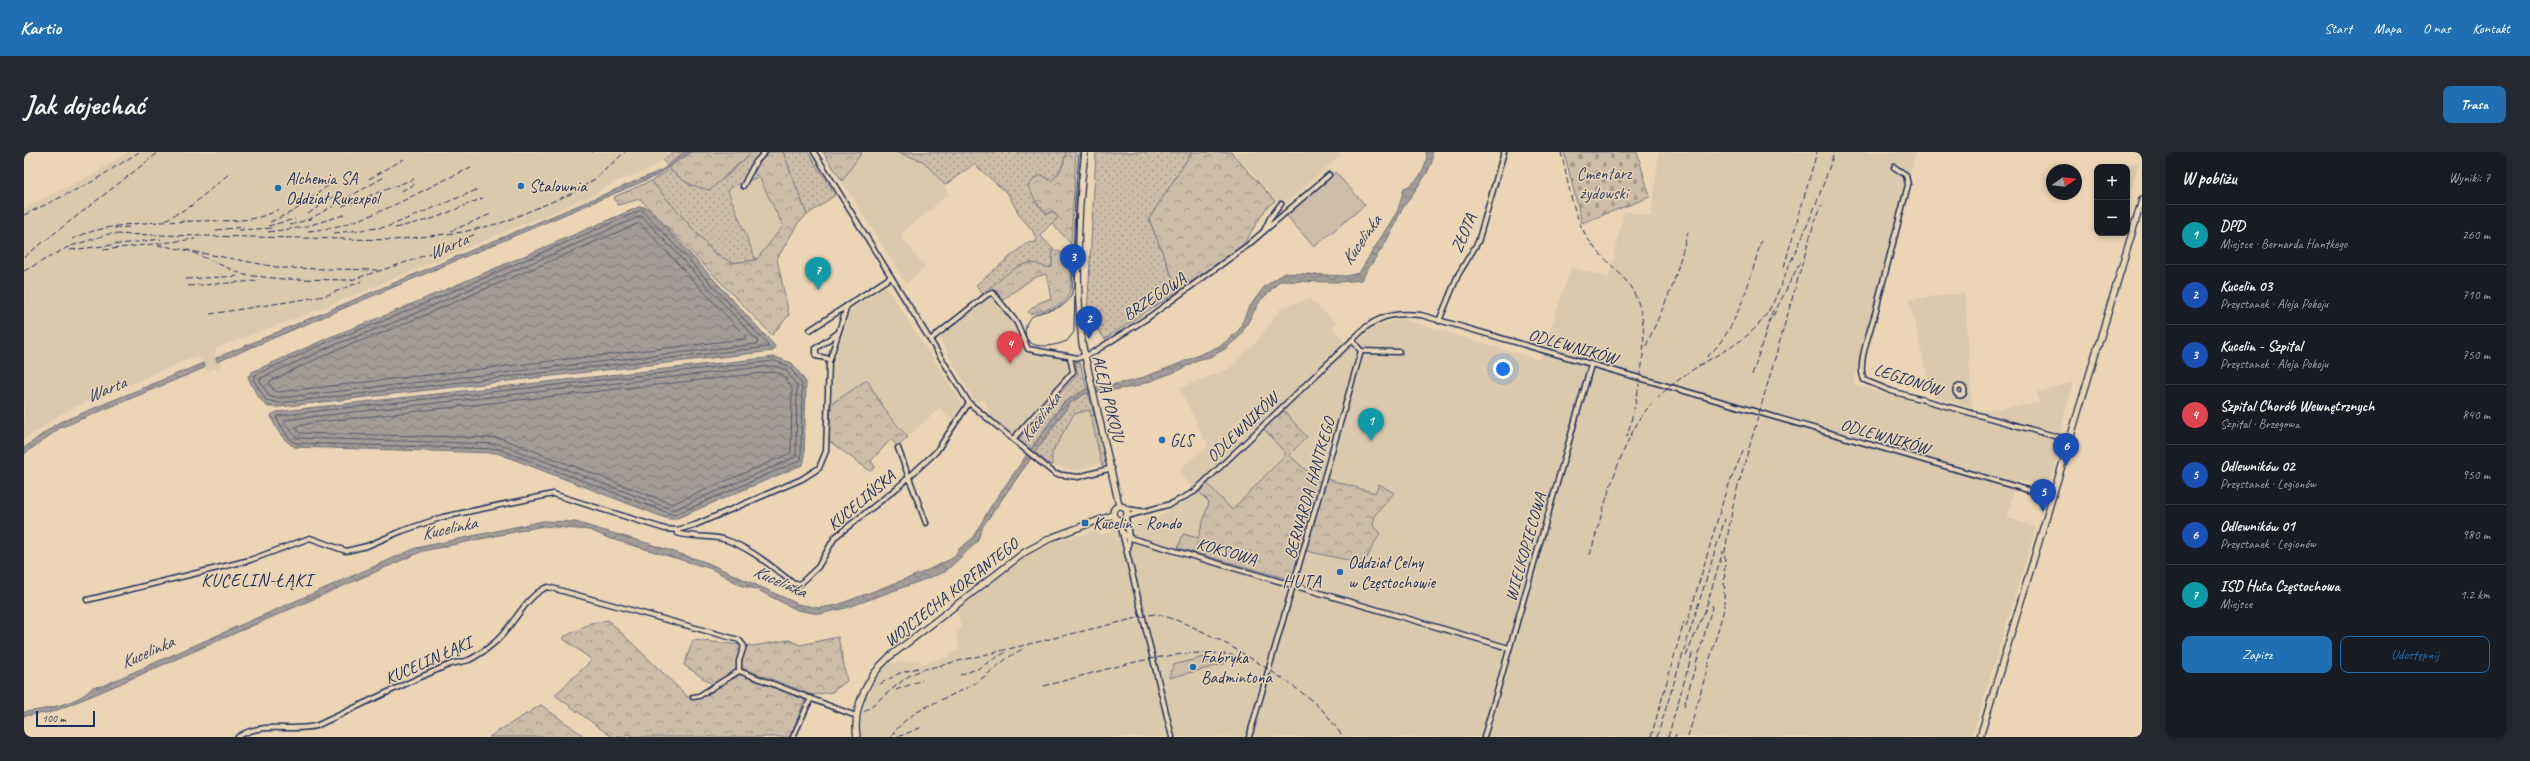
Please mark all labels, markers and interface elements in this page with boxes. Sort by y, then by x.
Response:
text: Kartio [20,16,61,40]
text: Start [2324,20,2352,37]
text: Mapa [2374,20,2401,37]
text: O nas [2423,20,2450,37]
text: Kontakt [2472,20,2510,37]
button: Trasa [2443,86,2506,123]
text: Jak dojechać [24,87,145,122]
park label: Cmentarz żydowski [1577,163,1633,204]
north arrow [2046,164,2082,200]
map controls [2094,164,2130,236]
button: + [2094,164,2130,200]
place label: Alchemia SA Oddział Rurexpol [286,168,382,209]
text: W pobliżu [2182,168,2237,189]
text: Wyniki: 7 [2449,170,2490,186]
place label: Stalownia [529,176,588,197]
marker: Stalownia [516,181,526,191]
marker: Alchemia SA Oddział Rurexpol [273,183,283,193]
button: − [2094,200,2130,236]
water label: Kucelinka [1336,209,1387,269]
street label: ZŁOTA [1446,210,1481,256]
text: DPD [2220,217,2245,236]
water label: Warta [425,227,473,264]
text: 1 [2192,227,2198,243]
text: 260 m [2462,227,2490,243]
text: Miejsce · Bernarda Hantkego [2220,236,2347,252]
pin: 3 [1060,244,1086,277]
pin: 7 [805,257,831,290]
street label: BRZEGOWA [1119,267,1190,325]
text: Kucelin 03 [2220,277,2272,296]
text: 2 [2192,287,2198,303]
text: 710 m [2462,287,2490,303]
text: Przystanek · Aleja Pokoju [2220,296,2328,312]
pin: 2 [1076,306,1102,339]
street label: ODLEWNIKÓW [1526,323,1623,370]
pin: 4 [997,331,1023,364]
text: Kucelin - Szpital [2220,337,2302,356]
text: 3 [2192,347,2198,363]
text: 750 m [2462,347,2490,363]
street label: ALEJA POKOJU [1088,353,1130,446]
text: Przystanek · Aleja Pokoju [2220,356,2328,372]
street label: LEGIONÓW [1871,358,1947,401]
your location [1493,359,1513,379]
water label: Warta [83,371,131,407]
street label: ODLEWNIKÓW [1202,385,1284,467]
water label: Kucelinka [1014,386,1067,446]
text: Szpital Chorób Wewnętrznych [2220,397,2374,416]
text: 4 [2192,407,2198,423]
text: 840 m [2462,407,2490,423]
pin: 1 [1358,408,1384,441]
street label: ODLEWNIKÓW [1838,413,1935,460]
street label: BERNARDA HANTKEGO [1279,414,1340,561]
text: Szpital · Brzegowa [2220,416,2299,432]
place label: GLS [1170,430,1196,451]
pin: 6 [2053,433,2079,466]
marker: GLS [1157,435,1167,445]
text: Odlewników 02 [2220,457,2295,476]
street label: KUCELIŃSKA [822,464,901,535]
text: 5 [2192,467,2198,483]
text: 950 m [2462,467,2490,483]
text: Przystanek · Legionów [2220,476,2316,492]
pin: 5 [2030,479,2056,512]
street label: WIELKOPIECOWA [1500,489,1551,604]
water label: Kucelinka [419,511,481,545]
place label: Kucelin - Rondo [1093,513,1183,534]
text: Odlewników 01 [2220,517,2295,536]
marker: Kucelin - Rondo [1080,518,1090,528]
text: 6 [2192,527,2198,543]
text: 980 m [2462,527,2490,543]
street label: WOJCIECHA KORFANTEGO [880,533,1024,651]
street label: KOKSOWA [1194,533,1260,570]
text: Przystanek · Legionów [2220,536,2316,552]
place label: Oddział Celny w Częstochowie [1348,552,1436,593]
water label: Kucelinka [750,560,812,603]
marker: Oddział Celny w Częstochowie [1335,567,1345,577]
district label: KUCELIN-ŁĄKI [201,569,316,591]
district label: HUTA [1282,570,1322,592]
text: ISD Huta Częstochowa [2220,577,2340,596]
text: 7 [2192,587,2198,603]
text: 1.2 km [2460,587,2490,603]
text: Miejsce [2220,596,2252,612]
water label: Kucelinka [117,630,179,673]
street label: KUCELIN ŁĄKI [382,630,479,689]
button: Zapisz [2182,636,2332,673]
button: Udostępnij [2340,636,2490,673]
place label: Fabryka Badmintona [1201,647,1273,688]
marker: Fabryka Badmintona [1188,662,1198,672]
scale bar [36,709,95,728]
text: 100 m [42,711,66,725]

